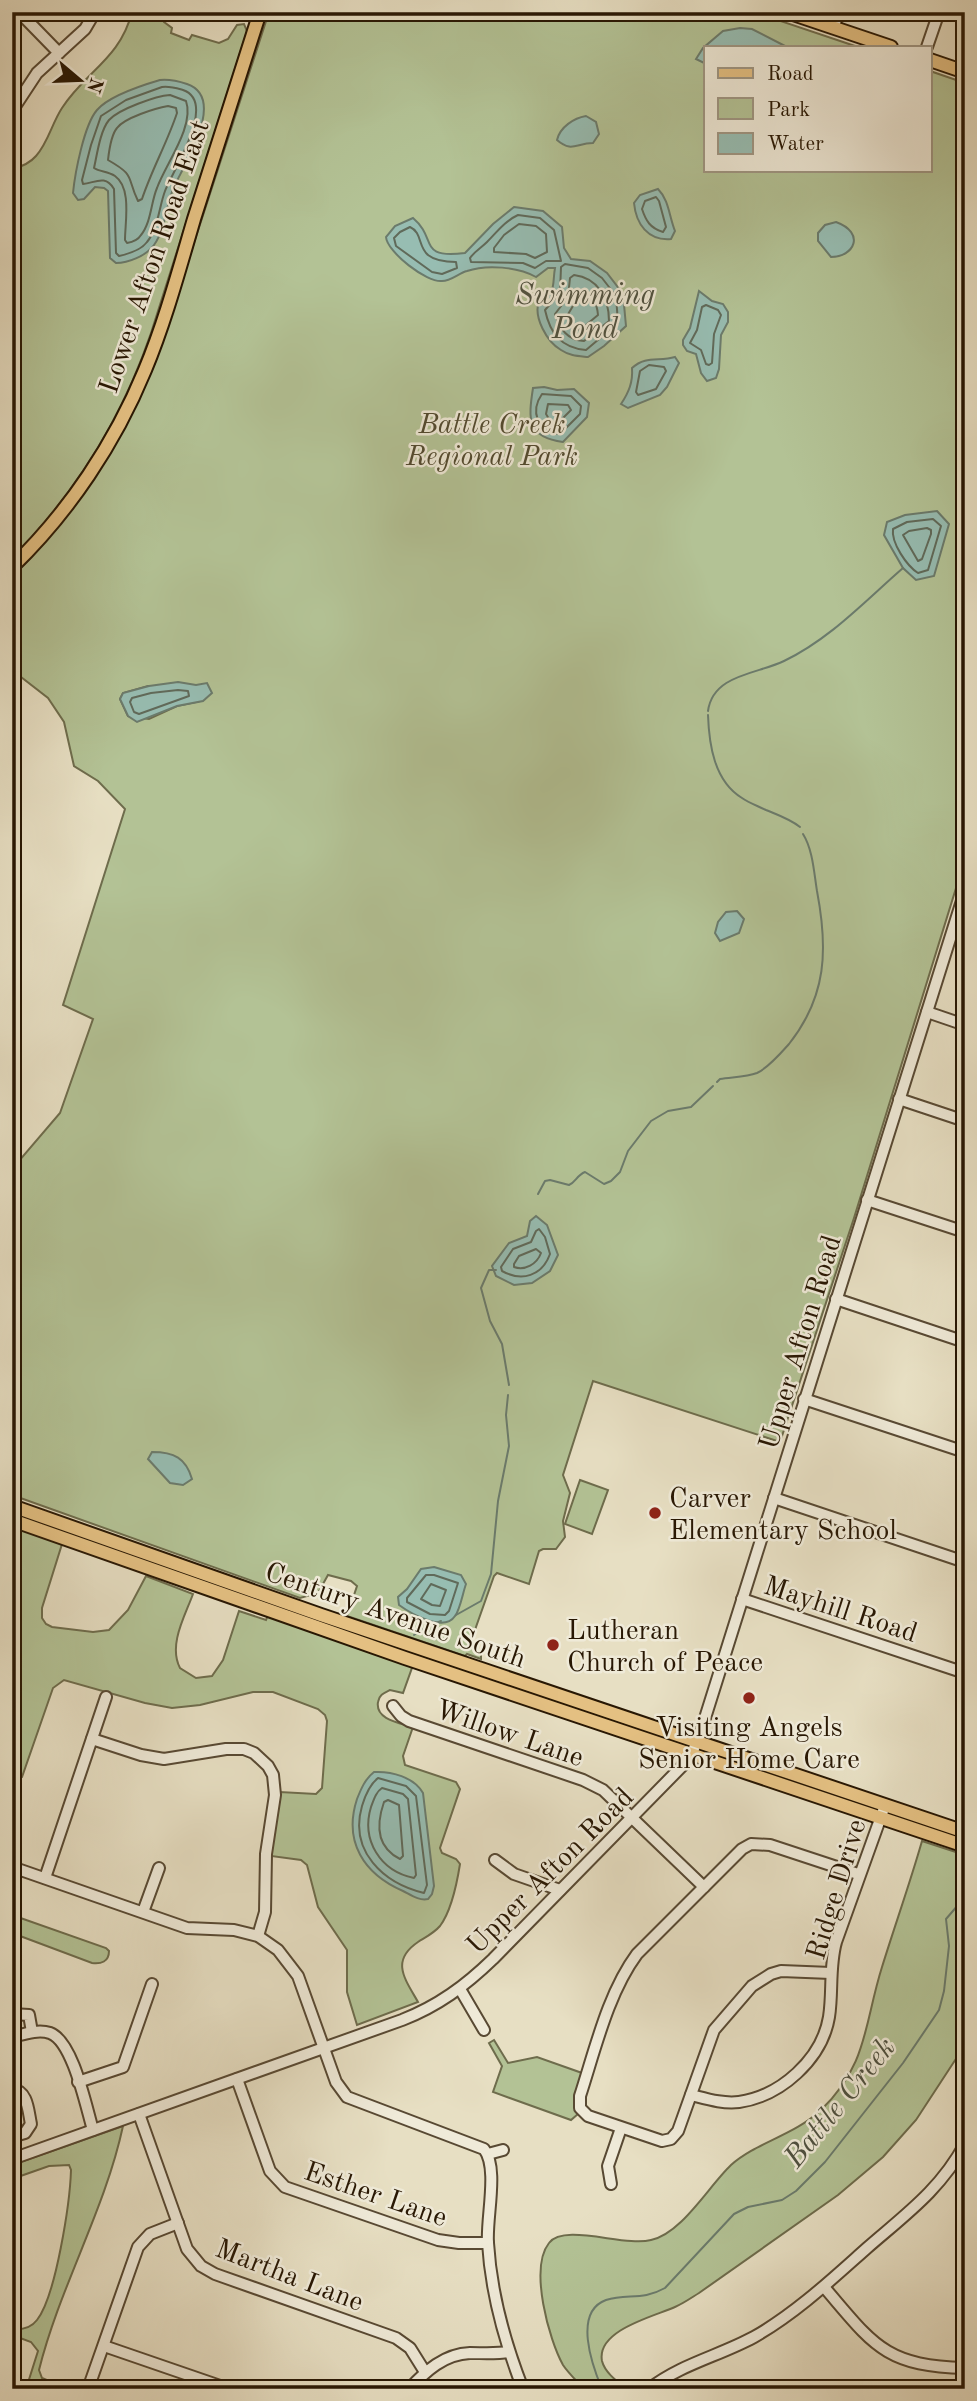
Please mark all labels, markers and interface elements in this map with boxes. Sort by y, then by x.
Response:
north arrow [46,46,116,116]
legend [704,46,932,172]
text: Road [767,64,814,85]
text: N [82,75,105,95]
text: Park [767,100,810,121]
street label: Lower Afton Road East [96,117,216,397]
text: Water [767,134,824,155]
water label: Swimming Pond [515,281,655,345]
park label: Battle Creek Regional Park [405,412,578,472]
street label: Upper Afton Road [756,1232,848,1453]
place label: Carver Elementary School [669,1486,897,1546]
marker: Carver Elementary School [647,1505,663,1521]
street label: Century Avenue South [261,1559,529,1675]
street label: Mayhill Road [760,1573,920,1649]
place label: Lutheran Church of Peace [567,1618,763,1678]
marker: Lutheran Church of Peace [545,1637,561,1653]
marker: Visiting Angels Senior Home Care [741,1690,757,1706]
street label: Willow Lane [431,1696,587,1773]
place label: Visiting Angels Senior Home Care [638,1715,860,1775]
street label: Upper Afton Road [462,1783,640,1961]
street label: Ridge Drive [803,1816,873,1963]
water label: Battle Creek [779,2033,902,2175]
street label: Esther Lane [300,2158,450,2233]
street label: Martha Lane [211,2236,367,2318]

